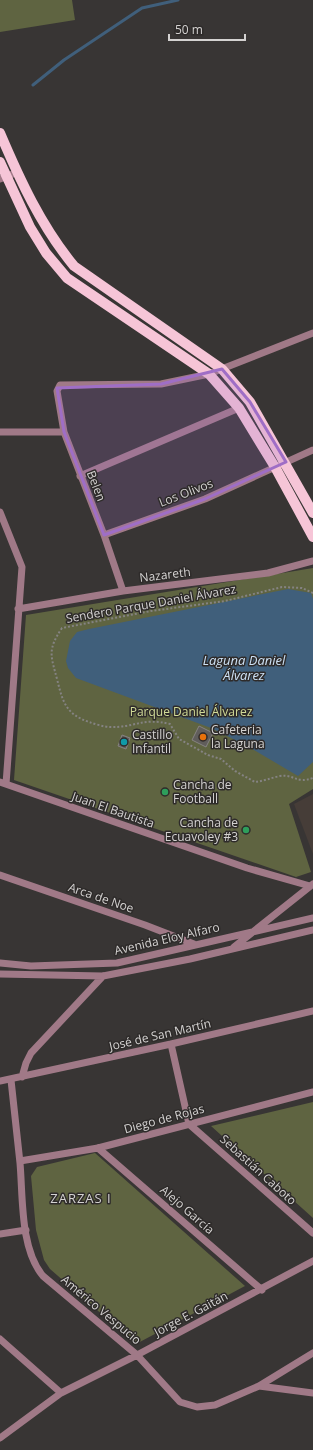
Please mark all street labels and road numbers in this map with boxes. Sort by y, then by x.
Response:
street label: Belen [83,468,110,504]
street label: Los Olivos [156,474,216,511]
street label: Nazareth [138,563,191,586]
street label: Sendero Parque Daniel Álvarez [64,580,238,627]
street label: Juan El Bautista [69,787,157,832]
street label: Arca de Noe [66,878,136,917]
street label: Avenida Eloy Alfaro [113,918,221,959]
street label: José de San Martín [106,1015,212,1055]
street label: Diego de Rojas [122,1100,206,1137]
street label: Sebastián Caboto [216,1131,300,1209]
street label: Alejo García [157,1181,218,1238]
street label: Américo Vespucio [58,1271,145,1348]
street label: Jorge E. Gaitán [150,1287,231,1341]

